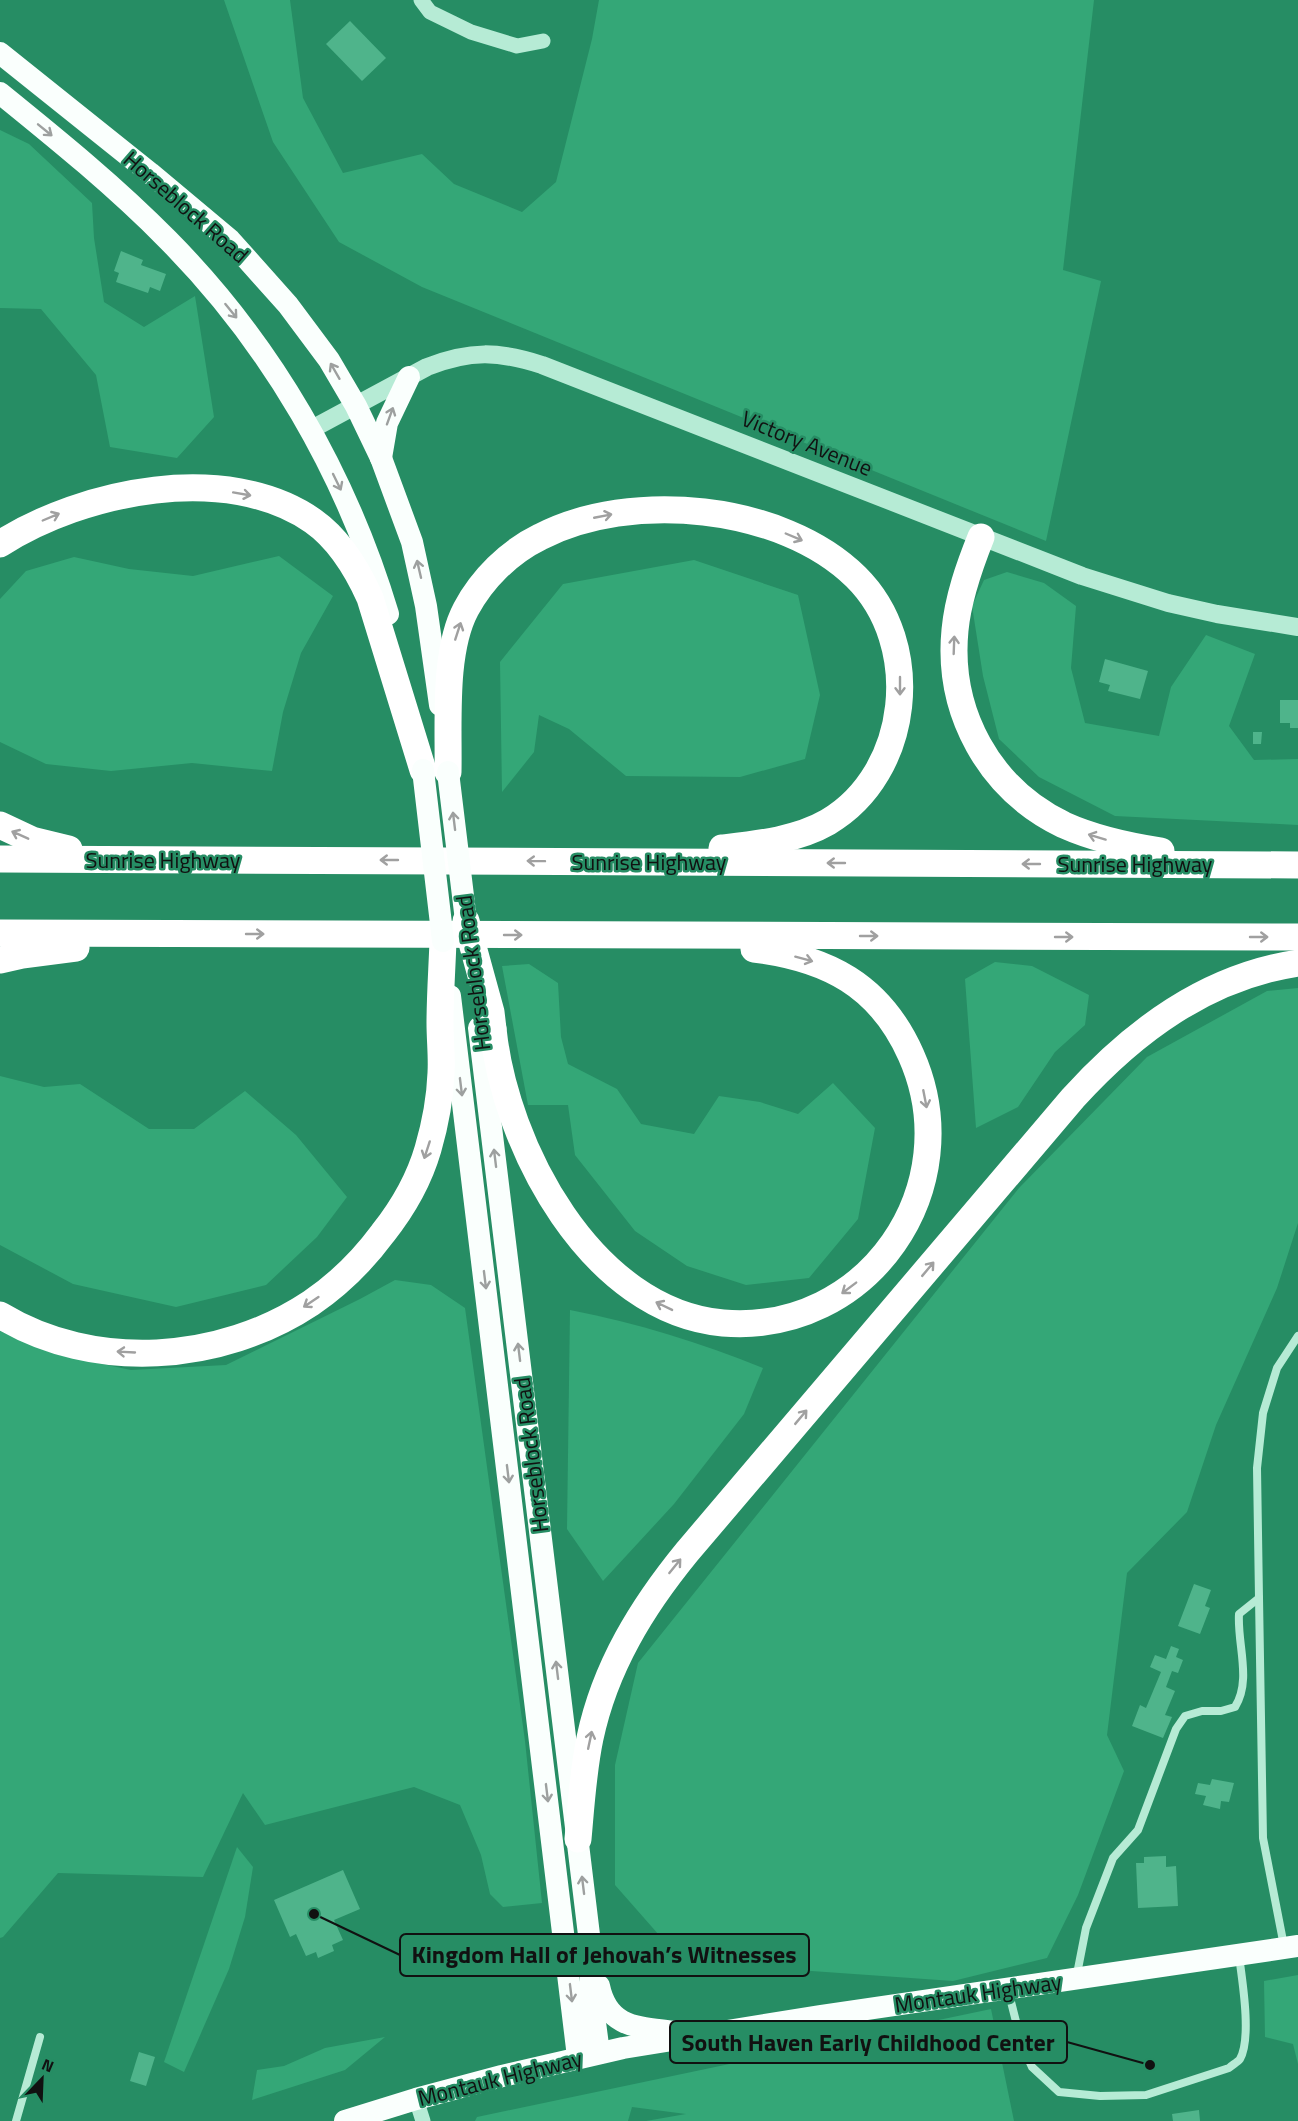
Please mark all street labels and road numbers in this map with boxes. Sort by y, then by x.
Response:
street label: Horseblock Road [116,143,256,271]
street label: Victory Avenue [736,401,878,485]
street label: Sunrise Highway [86,843,241,877]
street label: Sunrise Highway [572,845,727,879]
street label: Sunrise Highway [1058,847,1213,881]
street label: Horseblock Road [447,893,499,1053]
street label: Horseblock Road [505,1375,557,1535]
street label: Montauk Highway [892,1964,1064,2022]
street label: Montauk Highway [414,2041,586,2115]

